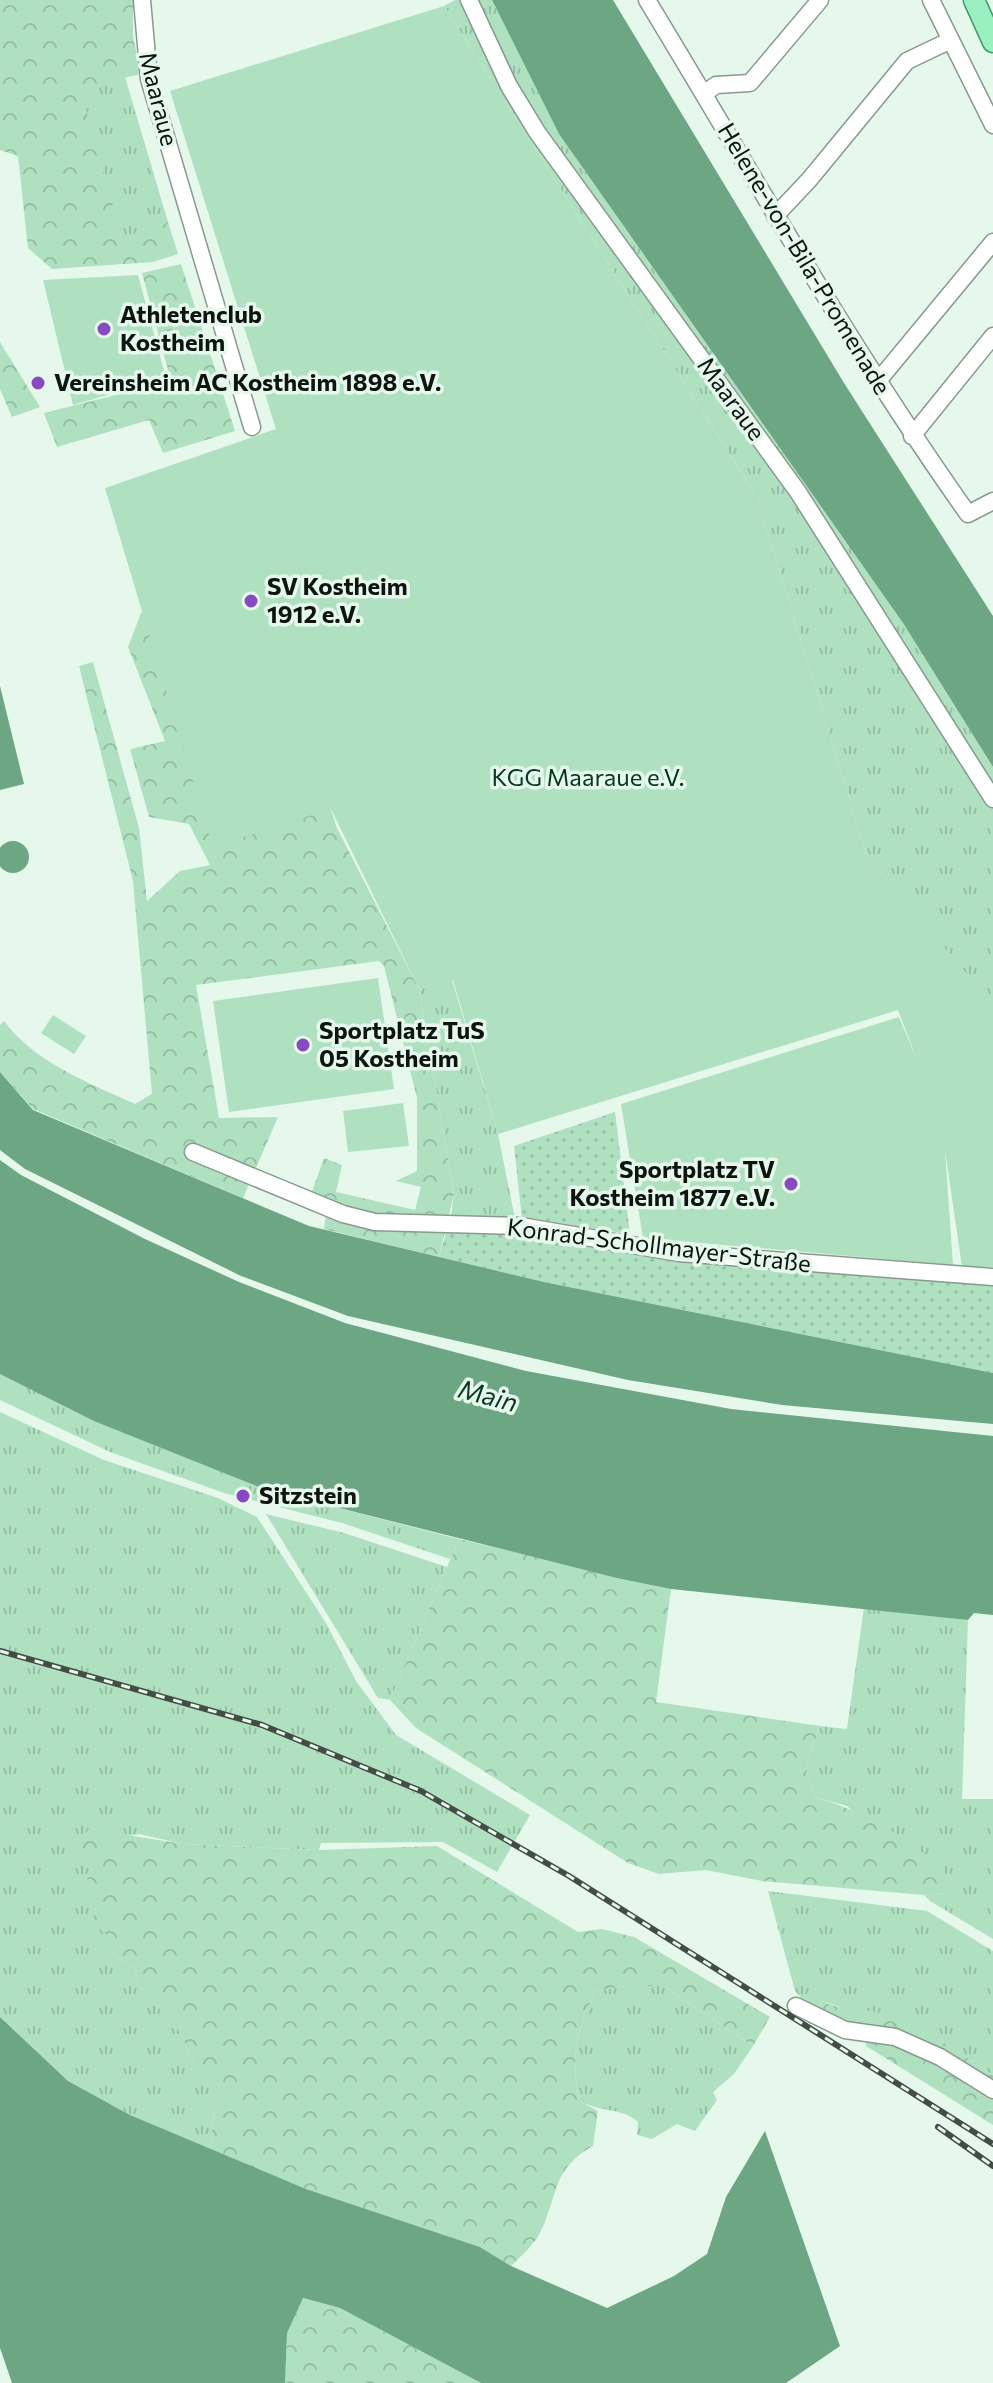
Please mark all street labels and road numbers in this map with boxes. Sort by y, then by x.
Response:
street label: Maaraue [134,49,185,149]
street label: Helene-von-Bila-Promenade [713,117,898,399]
street label: Maaraue [692,351,772,445]
street label: Konrad-Schollmayer-Straße [506,1211,813,1278]

